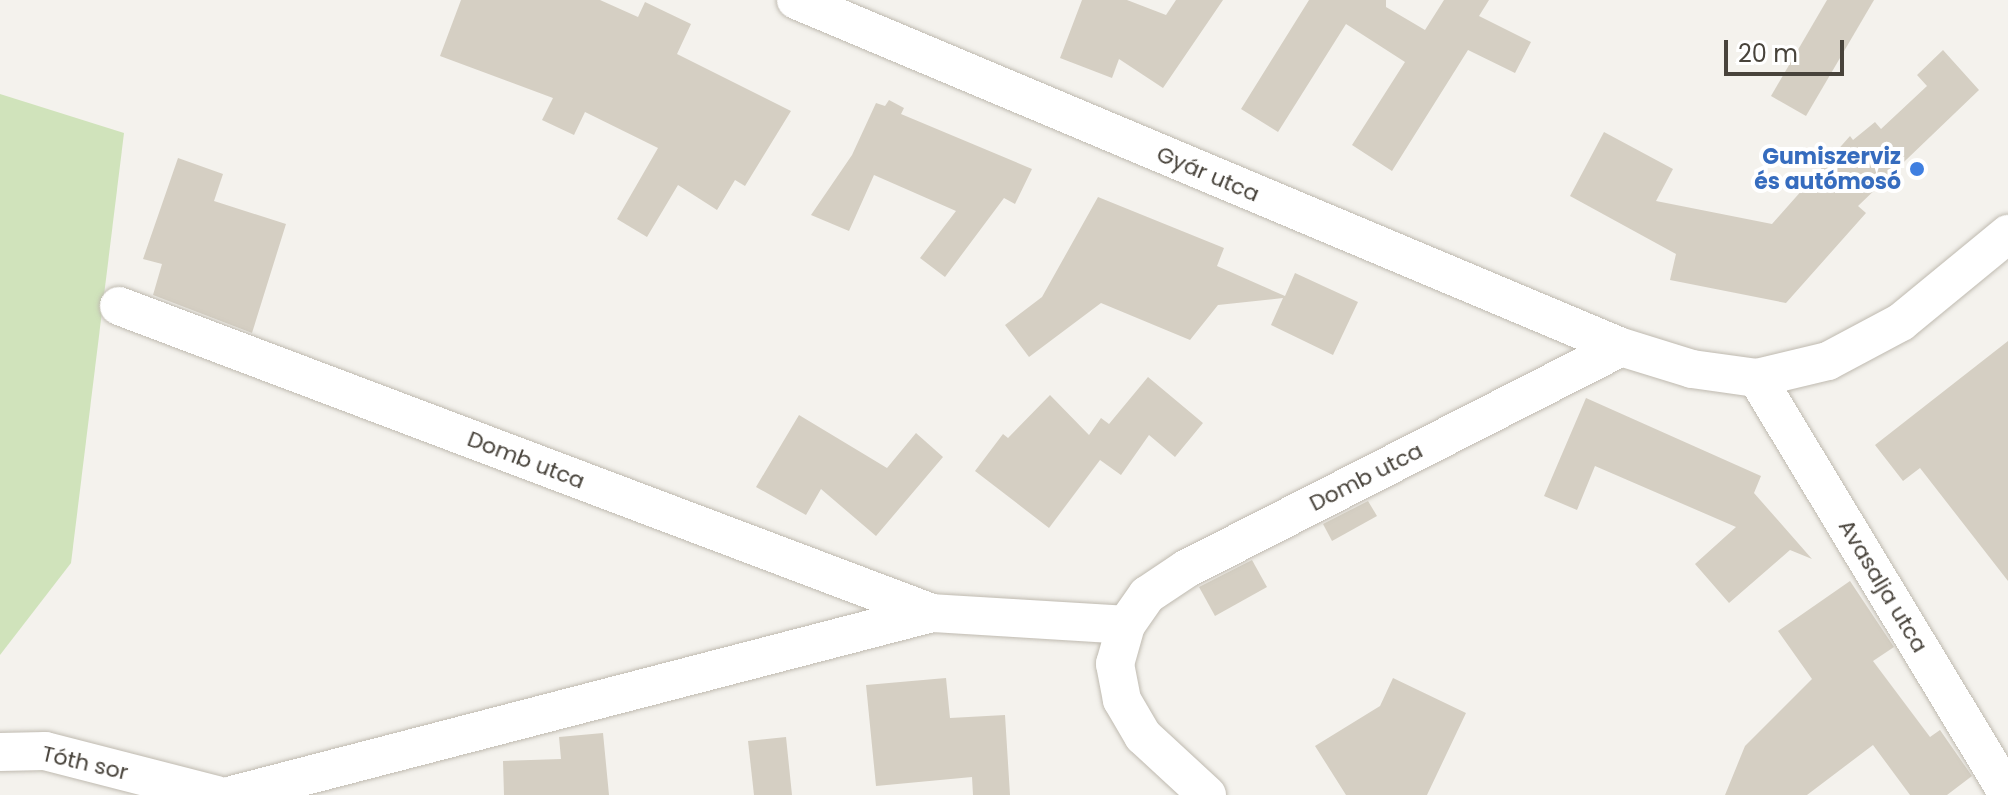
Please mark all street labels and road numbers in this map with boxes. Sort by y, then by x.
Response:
street label: Gyár utca [1153,141,1263,207]
street label: Domb utca [464,426,588,494]
street label: Domb utca [1305,437,1427,517]
street label: Avasalja utca [1833,515,1933,657]
street label: Tóth sor [39,740,131,786]

